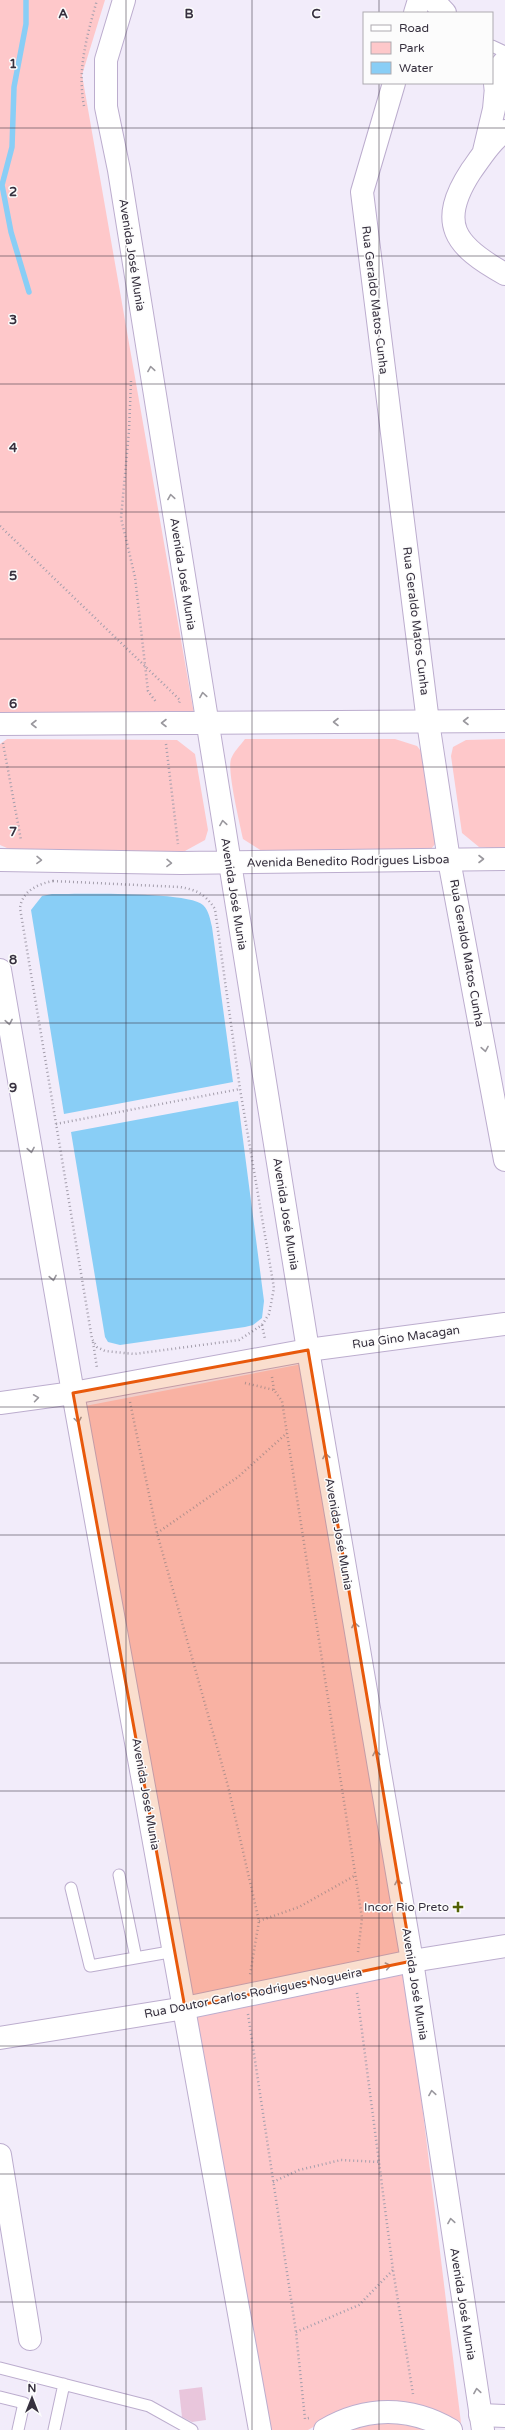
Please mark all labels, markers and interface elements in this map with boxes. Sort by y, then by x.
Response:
text: A [58,6,68,22]
text: B [184,6,194,22]
text: C [311,6,321,22]
legend [363,12,493,84]
text: Road [399,21,429,35]
text: Park [399,41,425,55]
text: 1 [9,56,17,72]
text: Water [399,61,434,75]
text: 2 [9,184,17,200]
street label: Avenida José Munia [116,198,148,312]
street label: Rua Geraldo Matos Cunha [359,225,391,375]
text: 3 [9,312,17,328]
one-way arrow [147,366,155,372]
text: 4 [9,440,18,456]
one-way arrow [167,494,176,500]
street label: Avenida José Munia [167,517,199,631]
street label: Rua Geraldo Matos Cunha [400,546,432,696]
text: 5 [9,568,17,584]
one-way arrow [199,692,207,698]
text: 6 [9,696,17,712]
one-way arrow [463,717,469,725]
one-way arrow [333,718,339,726]
one-way arrow [161,719,167,727]
one-way arrow [31,720,37,728]
one-way arrow [219,820,228,826]
text: 7 [9,824,17,840]
street label: Avenida José Munia [218,837,250,951]
street label: Avenida Benedito Rodrigues Lisboa [247,852,449,870]
one-way arrow [478,855,484,863]
one-way arrow [36,856,42,865]
one-way arrow [166,859,172,867]
street label: Rua Geraldo Matos Cunha [447,878,487,1028]
text: 8 [9,952,17,968]
one-way arrow [4,1019,13,1025]
one-way arrow [480,1046,488,1052]
text: 9 [9,1080,17,1096]
one-way arrow [26,1147,35,1153]
street label: Avenida José Munia [270,1157,302,1271]
one-way arrow [48,1275,57,1281]
street label: Rua Gino Macagan [351,1323,461,1351]
one-way arrow [33,1394,39,1403]
one-way arrow [73,1417,82,1423]
one-way arrow [322,1453,331,1459]
street label: Avenida José Munia [322,1477,356,1591]
one-way arrow [351,1622,360,1628]
street label: Avenida José Munia [129,1737,163,1851]
one-way arrow [373,1750,381,1757]
one-way arrow [394,1878,403,1885]
place label: Incor Rio Preto [364,1900,449,1914]
marker: Incor Rio Preto [452,1901,464,1913]
street label: Avenida José Munia [399,1927,431,2041]
one-way arrow [385,1963,391,1971]
street label: Rua Doutor Carlos Rodrigues Nogueira [143,1965,363,2021]
one-way arrow [428,2090,436,2096]
one-way arrow [447,2218,456,2224]
street label: Avenida José Munia [447,2247,479,2361]
north arrow [12,2378,52,2418]
text: N [28,2382,36,2395]
one-way arrow [473,2388,482,2395]

